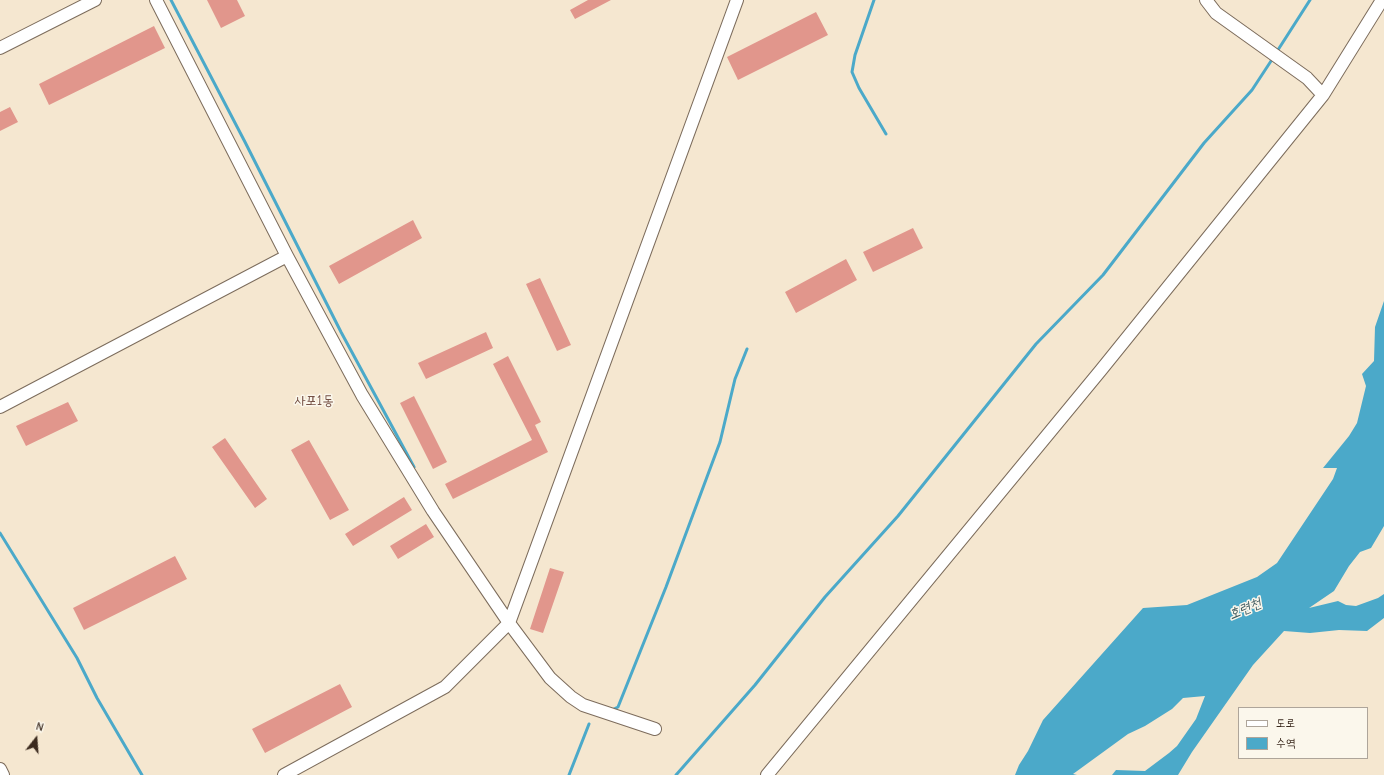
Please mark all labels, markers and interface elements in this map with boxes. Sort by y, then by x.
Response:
district label: 사포1동 [294,393,334,409]
water label: 호련천 [1226,595,1264,623]
legend [1238,707,1368,759]
text: 도로 [1276,716,1295,730]
north arrow [16,719,56,759]
text: N [34,720,45,734]
text: 수역 [1276,736,1295,750]

